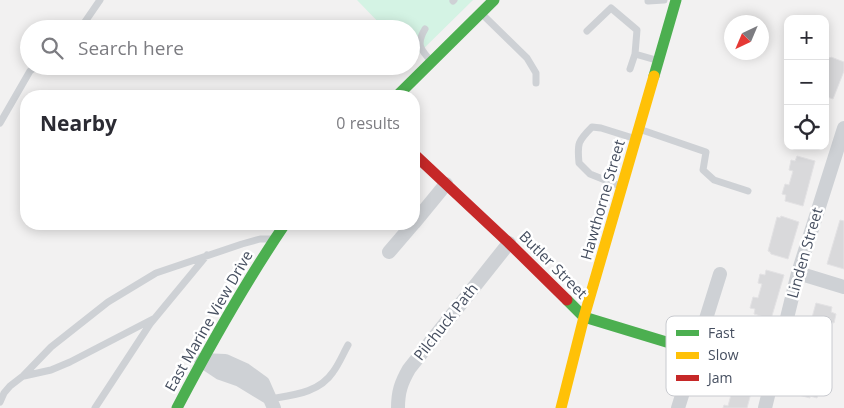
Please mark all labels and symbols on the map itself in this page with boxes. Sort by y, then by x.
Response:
north arrow [724,15,769,60]
street label: Hawthorne Street [575,137,629,262]
street label: Linden Street [782,205,827,300]
street label: Butler Street [515,226,592,303]
street label: East Marine View Drive [160,246,257,395]
street label: Pilchuck Path [409,279,482,364]
legend [666,316,832,396]
text: Fast [708,323,735,342]
text: Slow [708,345,739,364]
text: Jam [706,368,733,387]

